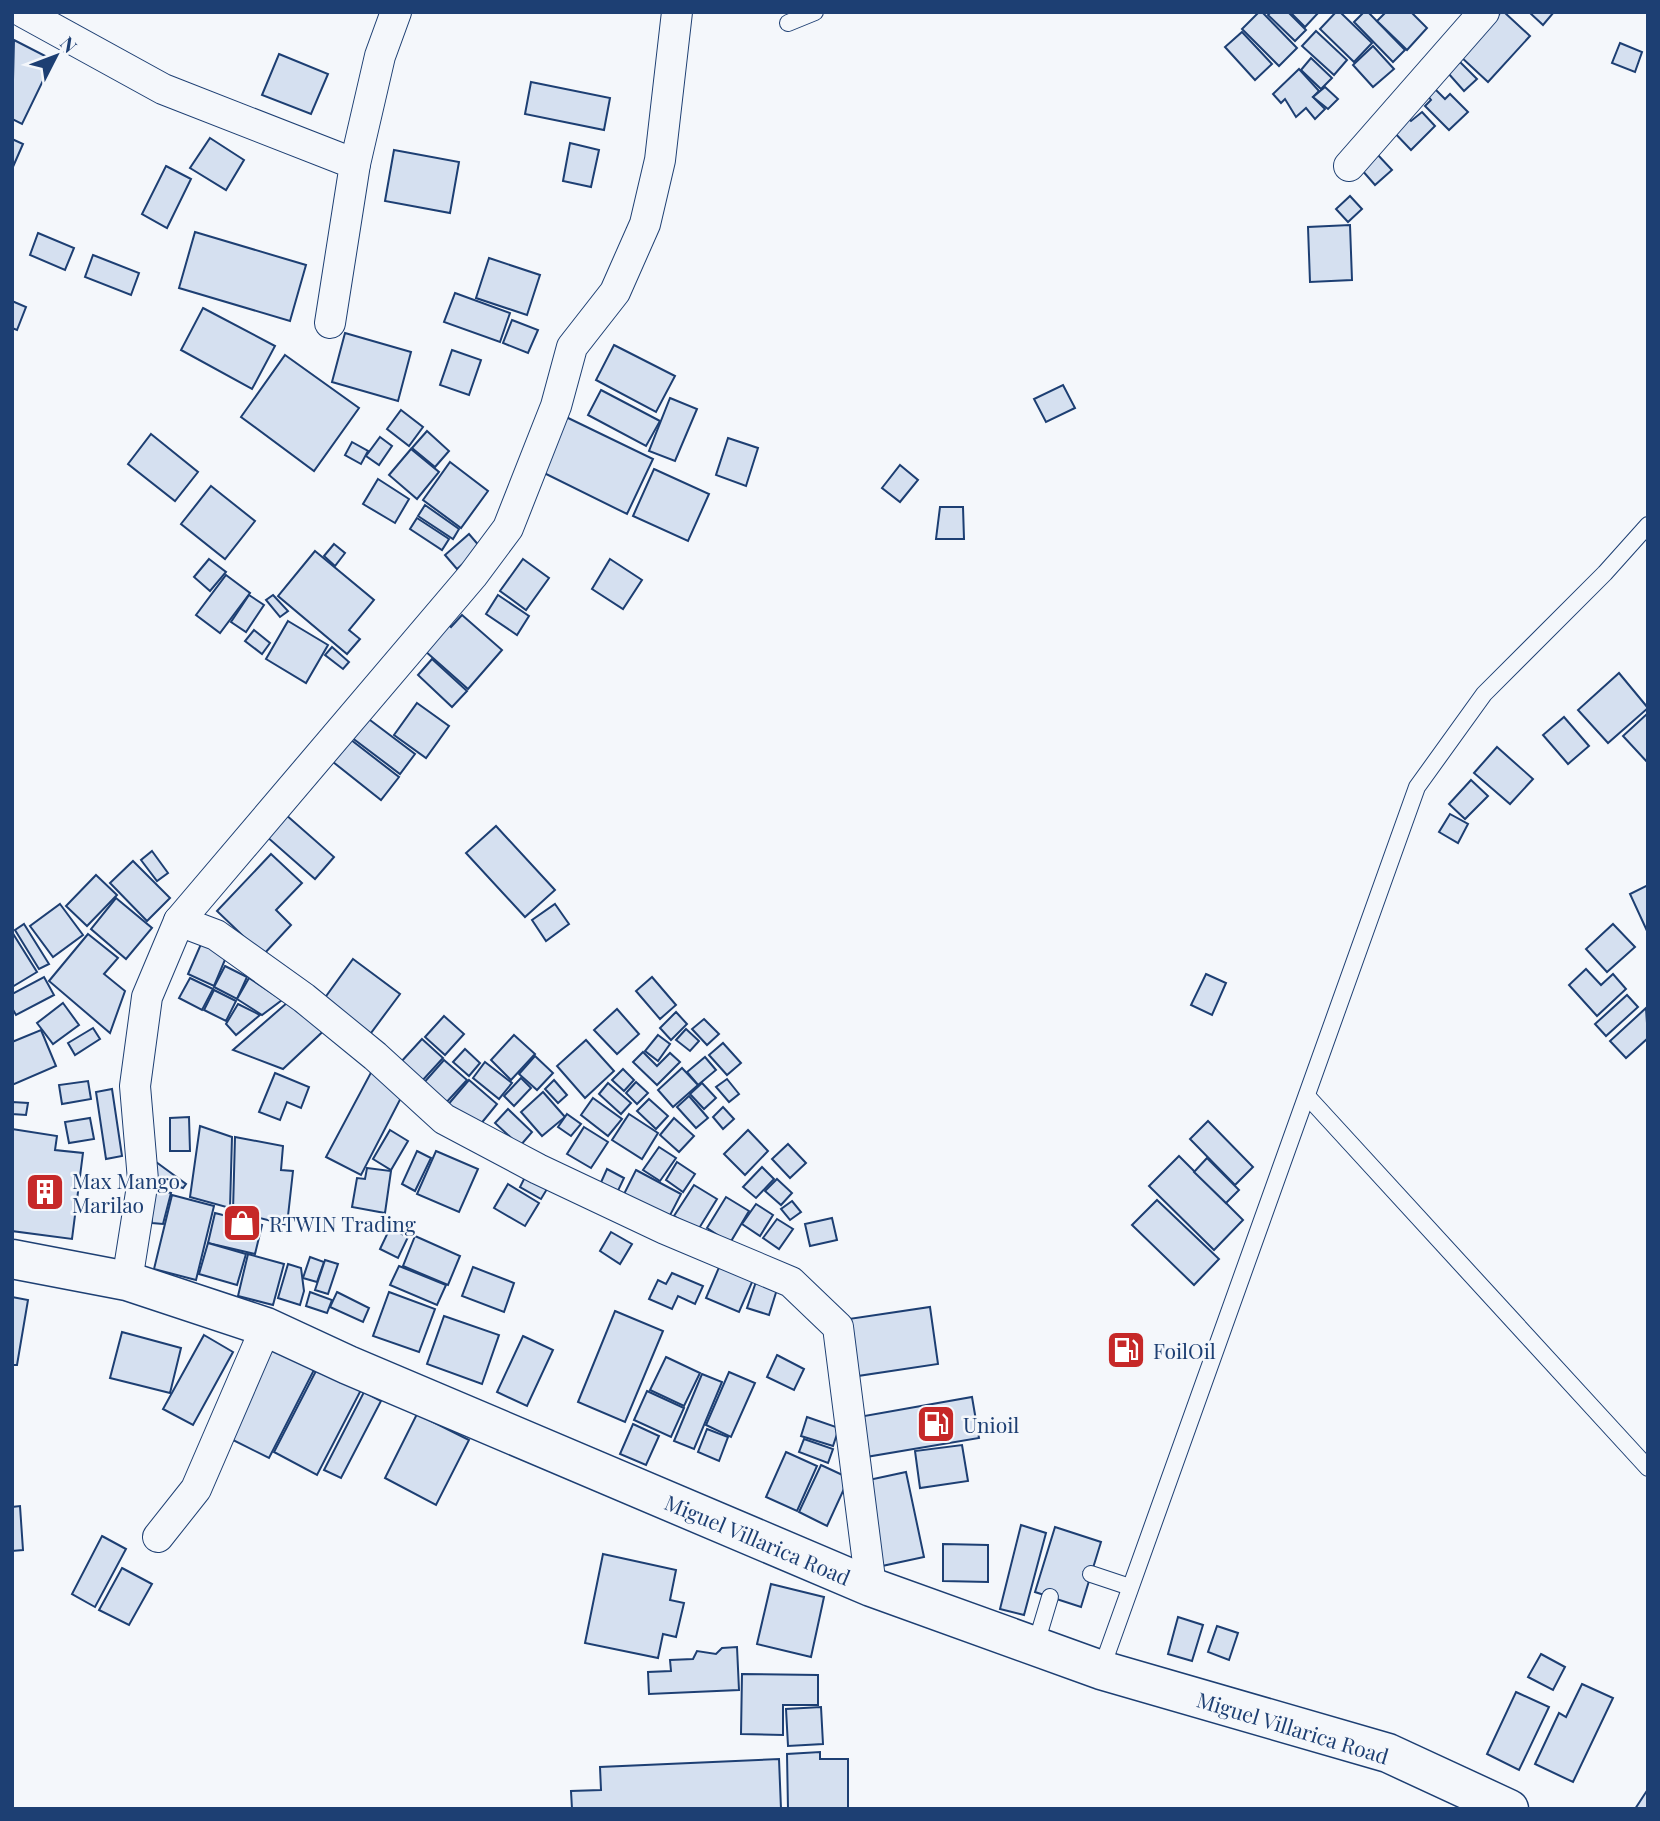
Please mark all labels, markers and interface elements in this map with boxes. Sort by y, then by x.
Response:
north arrow [21,21,91,91]
text: N [55,30,84,58]
place label: Max Mango Marilao [72,1166,180,1218]
building icon: Max Mango Marilao [24,1171,66,1213]
shop icon: RTWIN Trading [221,1202,263,1244]
place label: RTWIN Trading [269,1209,416,1237]
fuel station icon: FoilOil [1105,1329,1147,1371]
place label: FoilOil [1153,1336,1216,1364]
fuel station icon: Unioil [915,1403,957,1445]
place label: Unioil [963,1410,1019,1438]
street label: Miguel Villarica Road [661,1487,855,1591]
street label: Miguel Villarica Road [1194,1685,1392,1769]

